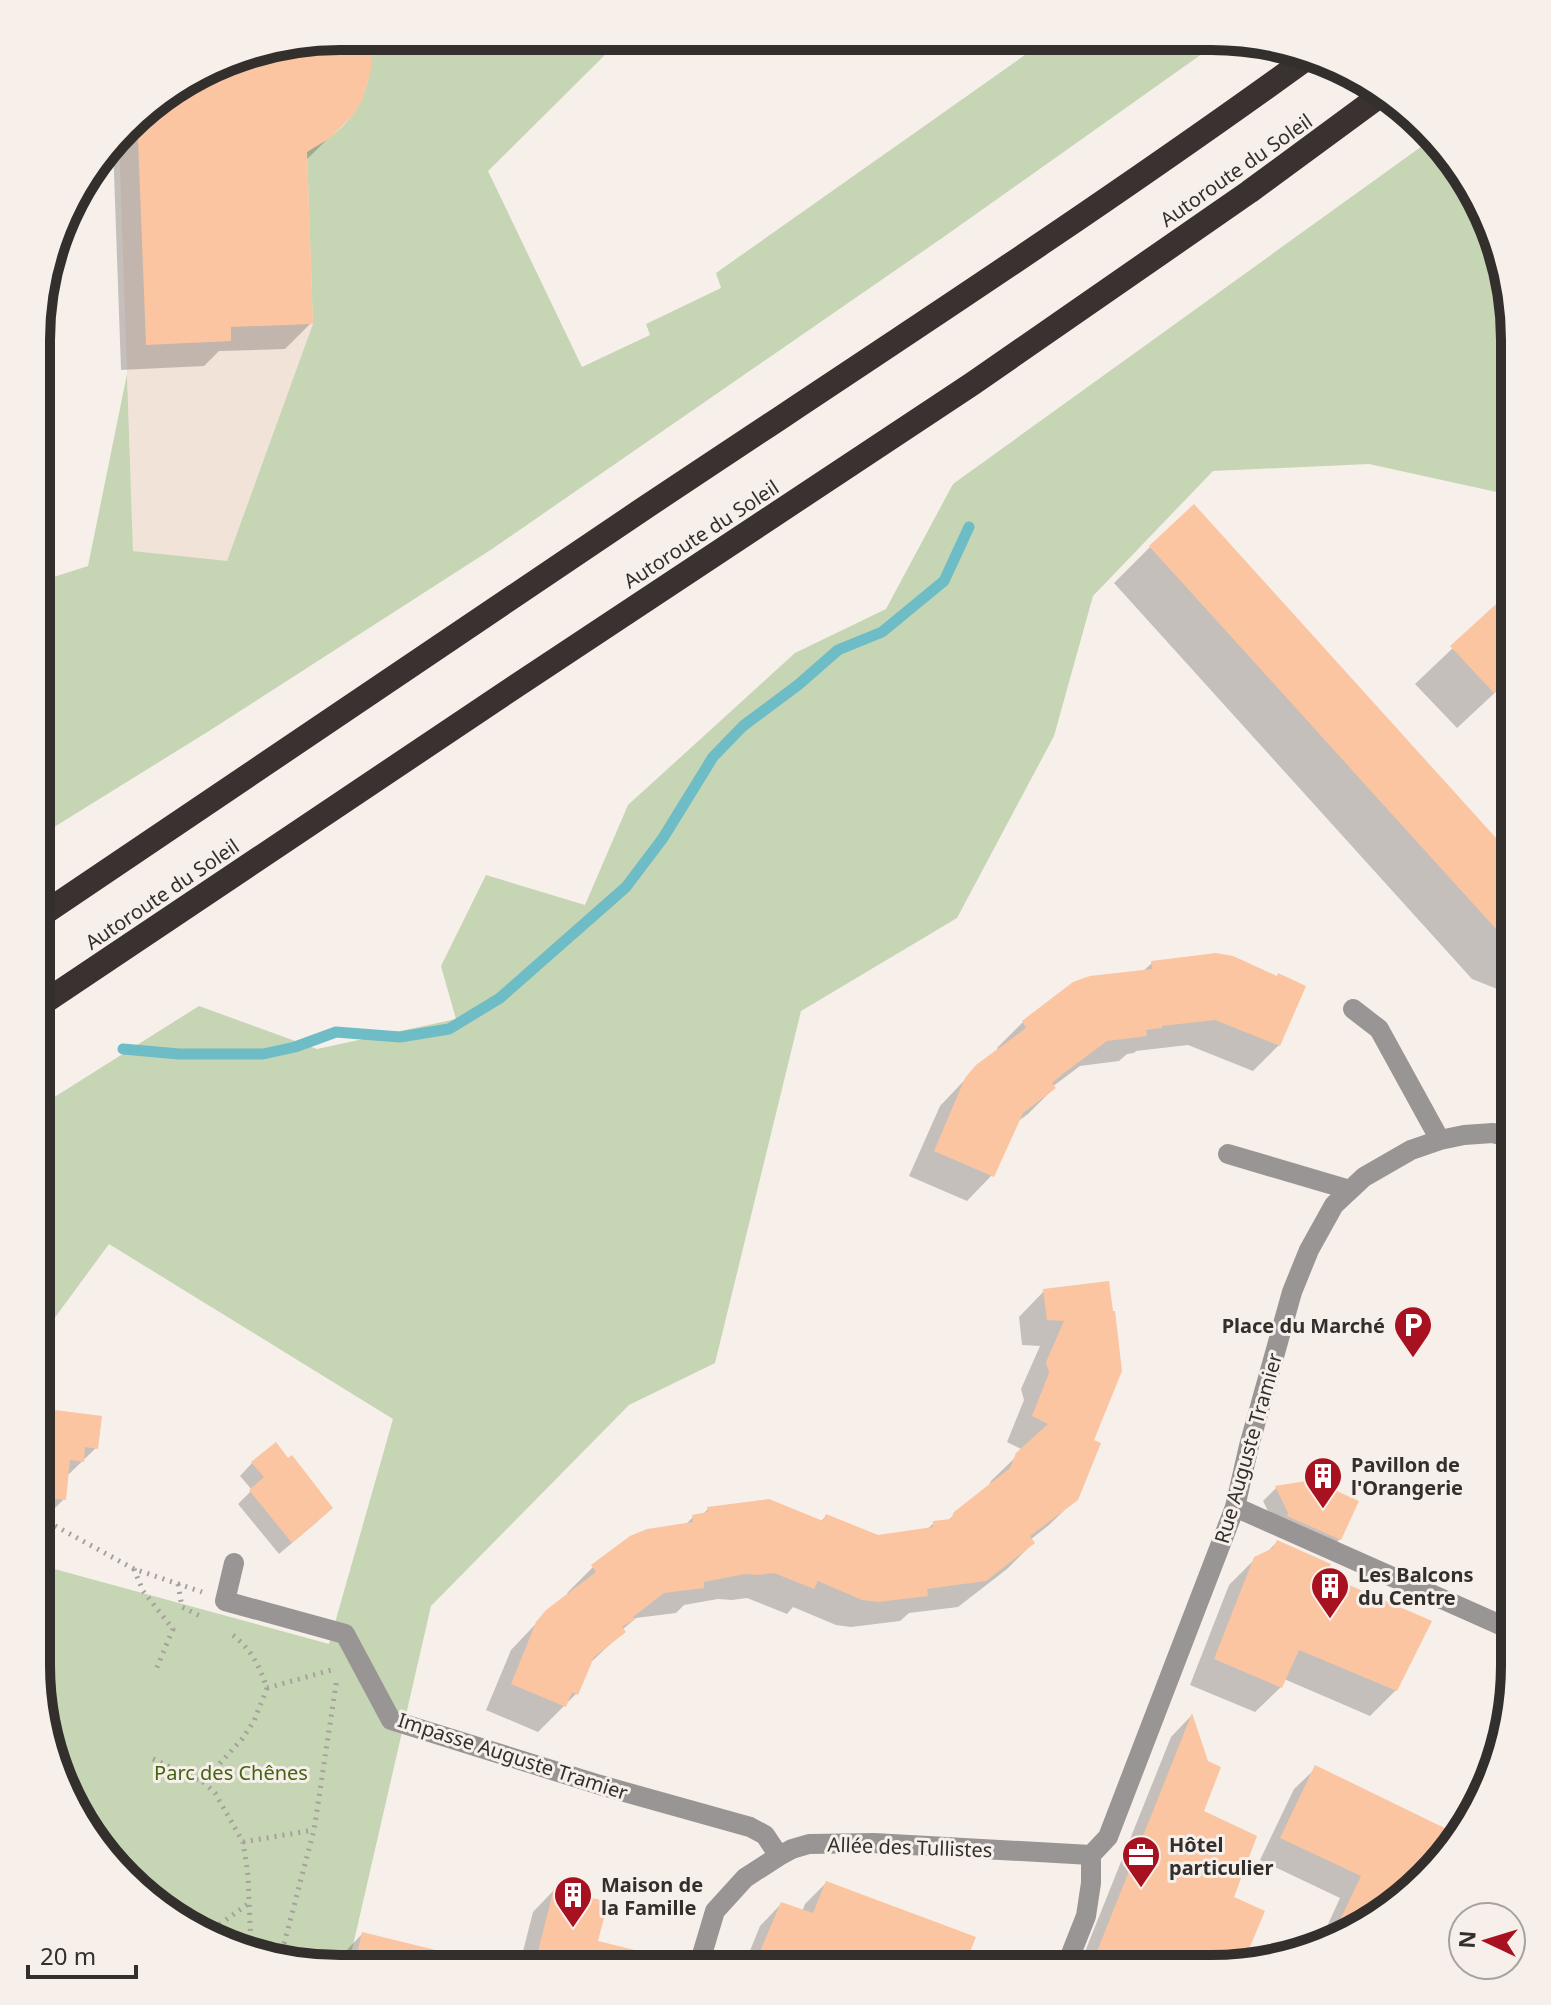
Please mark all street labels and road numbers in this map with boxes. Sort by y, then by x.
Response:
street label: Autoroute du Soleil [1154,107,1318,233]
street label: Autoroute du Soleil [618,474,784,594]
street label: Autoroute du Soleil [80,832,244,956]
street label: Rue Auguste Tramier [1208,1350,1288,1546]
street label: Impasse Auguste Tramier [395,1706,631,1806]
street label: Allée des Tullistes [827,1831,993,1863]

